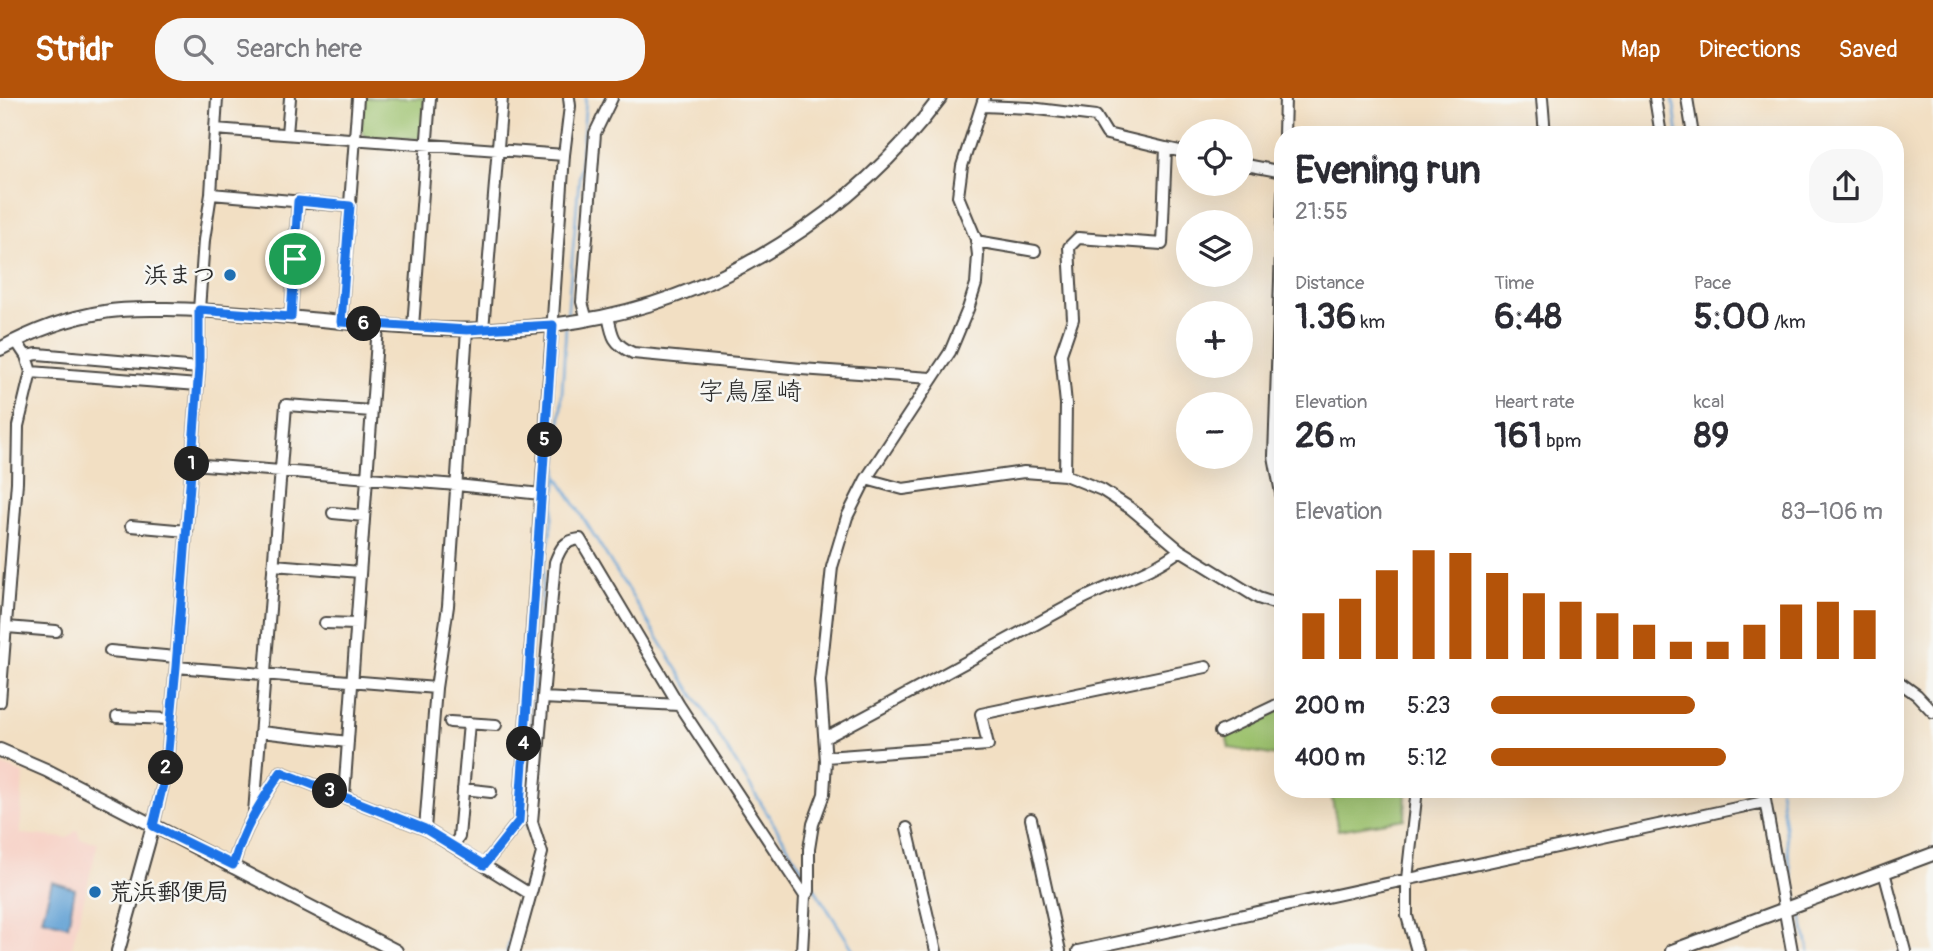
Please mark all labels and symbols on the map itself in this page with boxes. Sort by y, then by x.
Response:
pin [265,229,325,289]
place label: 浜まつ [144,261,216,290]
marker: 浜まつ [222,267,238,283]
pin: 6 [346,306,382,342]
district label: 字鳥屋崎 [698,376,802,408]
pin: 5 [528,422,562,458]
pin: 1 [174,446,210,482]
pin: 4 [506,726,542,762]
pin: 2 [148,750,184,786]
pin: 3 [312,774,348,808]
place label: 荒浜郵便局 [109,878,229,907]
marker: 荒浜郵便局 [87,884,103,900]

